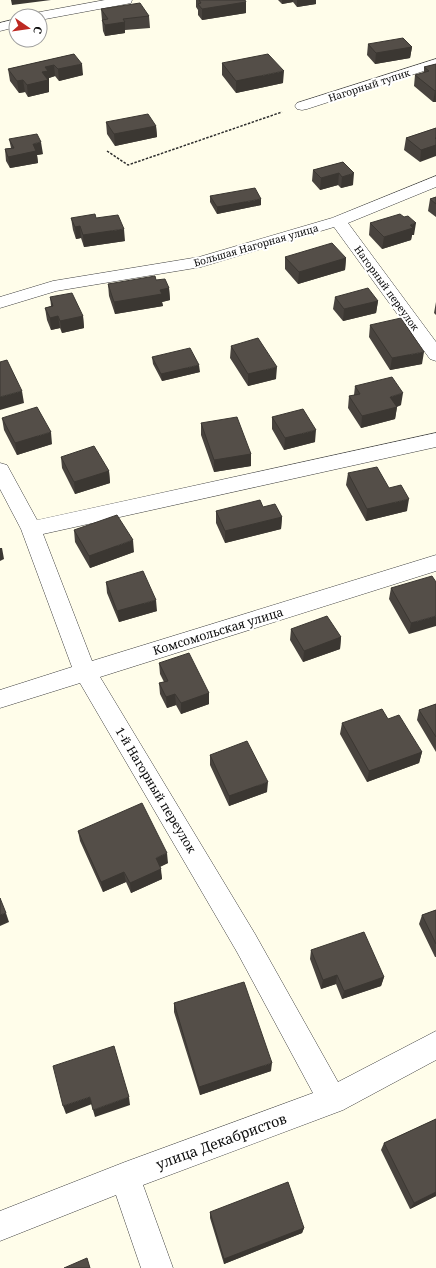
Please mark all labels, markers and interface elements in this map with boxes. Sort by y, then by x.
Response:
north arrow [8,8,48,48]
text: С [30,25,46,36]
street label: Нагорный тупик [326,65,412,105]
street label: Большая Нагорная улица [192,220,320,270]
street label: Нагорный переулок [351,243,423,333]
street label: Комсомольская улица [151,603,285,659]
street label: 1-й Нагорный переулок [112,724,201,857]
street label: улица Декабристов [153,1108,289,1173]

